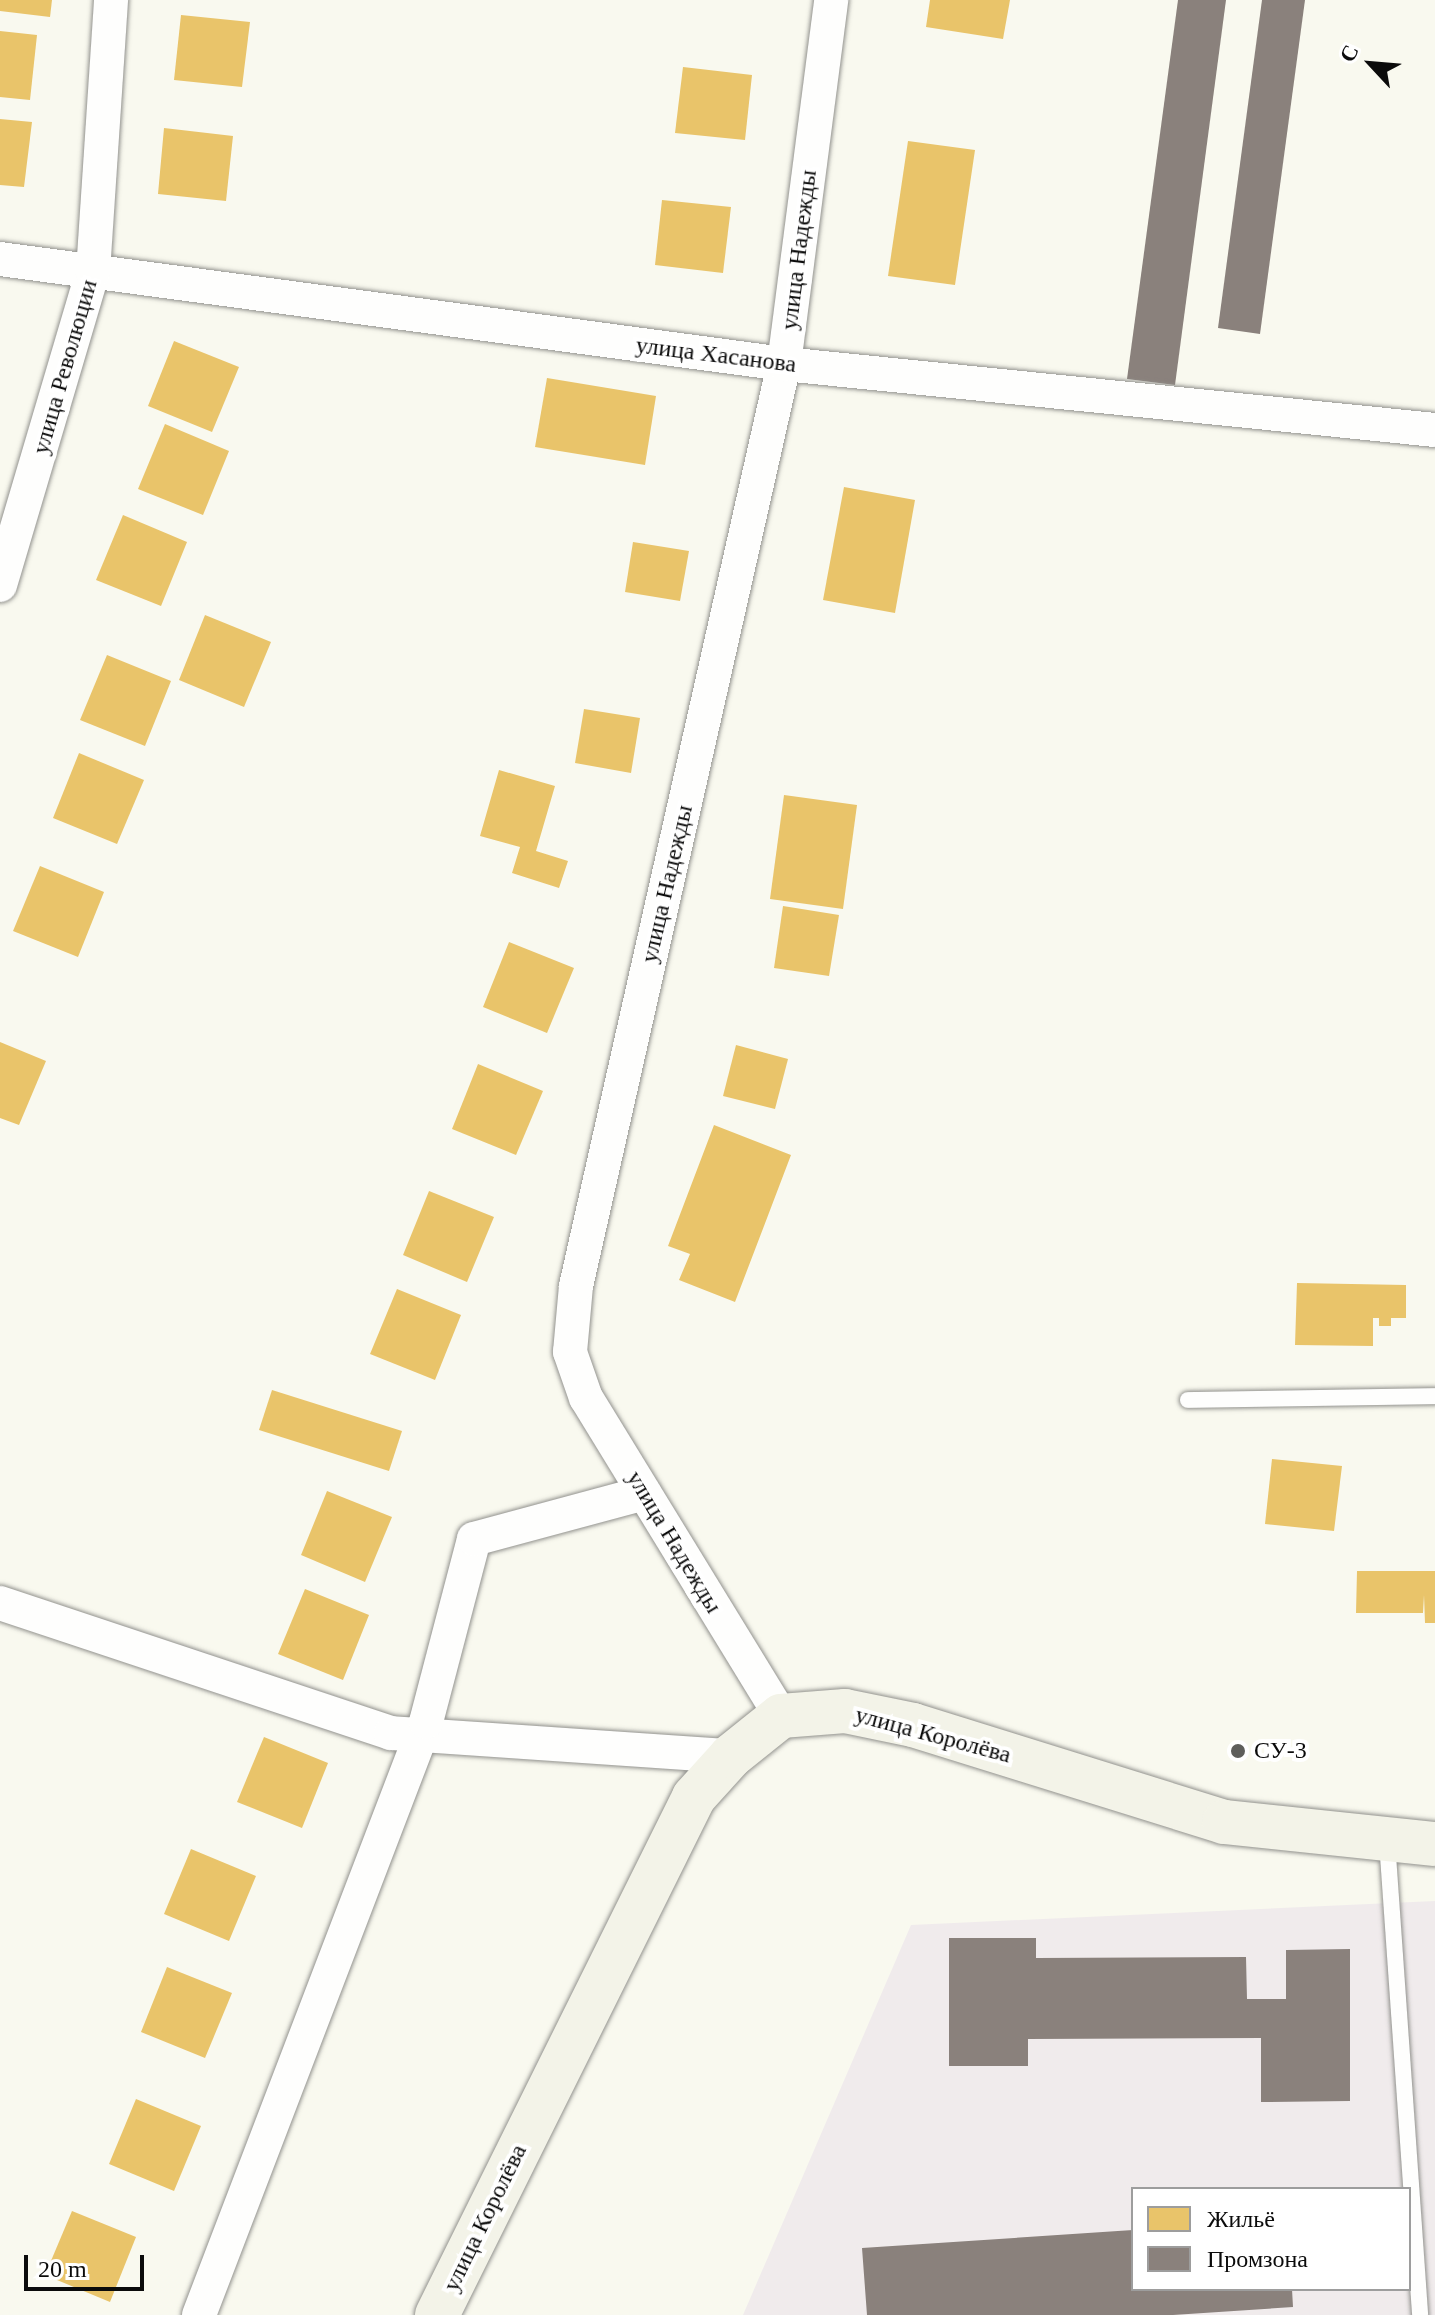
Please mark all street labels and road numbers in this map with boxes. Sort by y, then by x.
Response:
street label: улица Надежды [775,168,823,332]
street label: улица Революции [26,276,104,458]
street label: улица Хасанова [634,331,798,379]
street label: улица Надежды [635,802,699,966]
street label: улица Надежды [620,1466,728,1618]
street label: улица Королёва [852,1700,1014,1770]
street label: улица Королёва [437,2140,533,2296]

